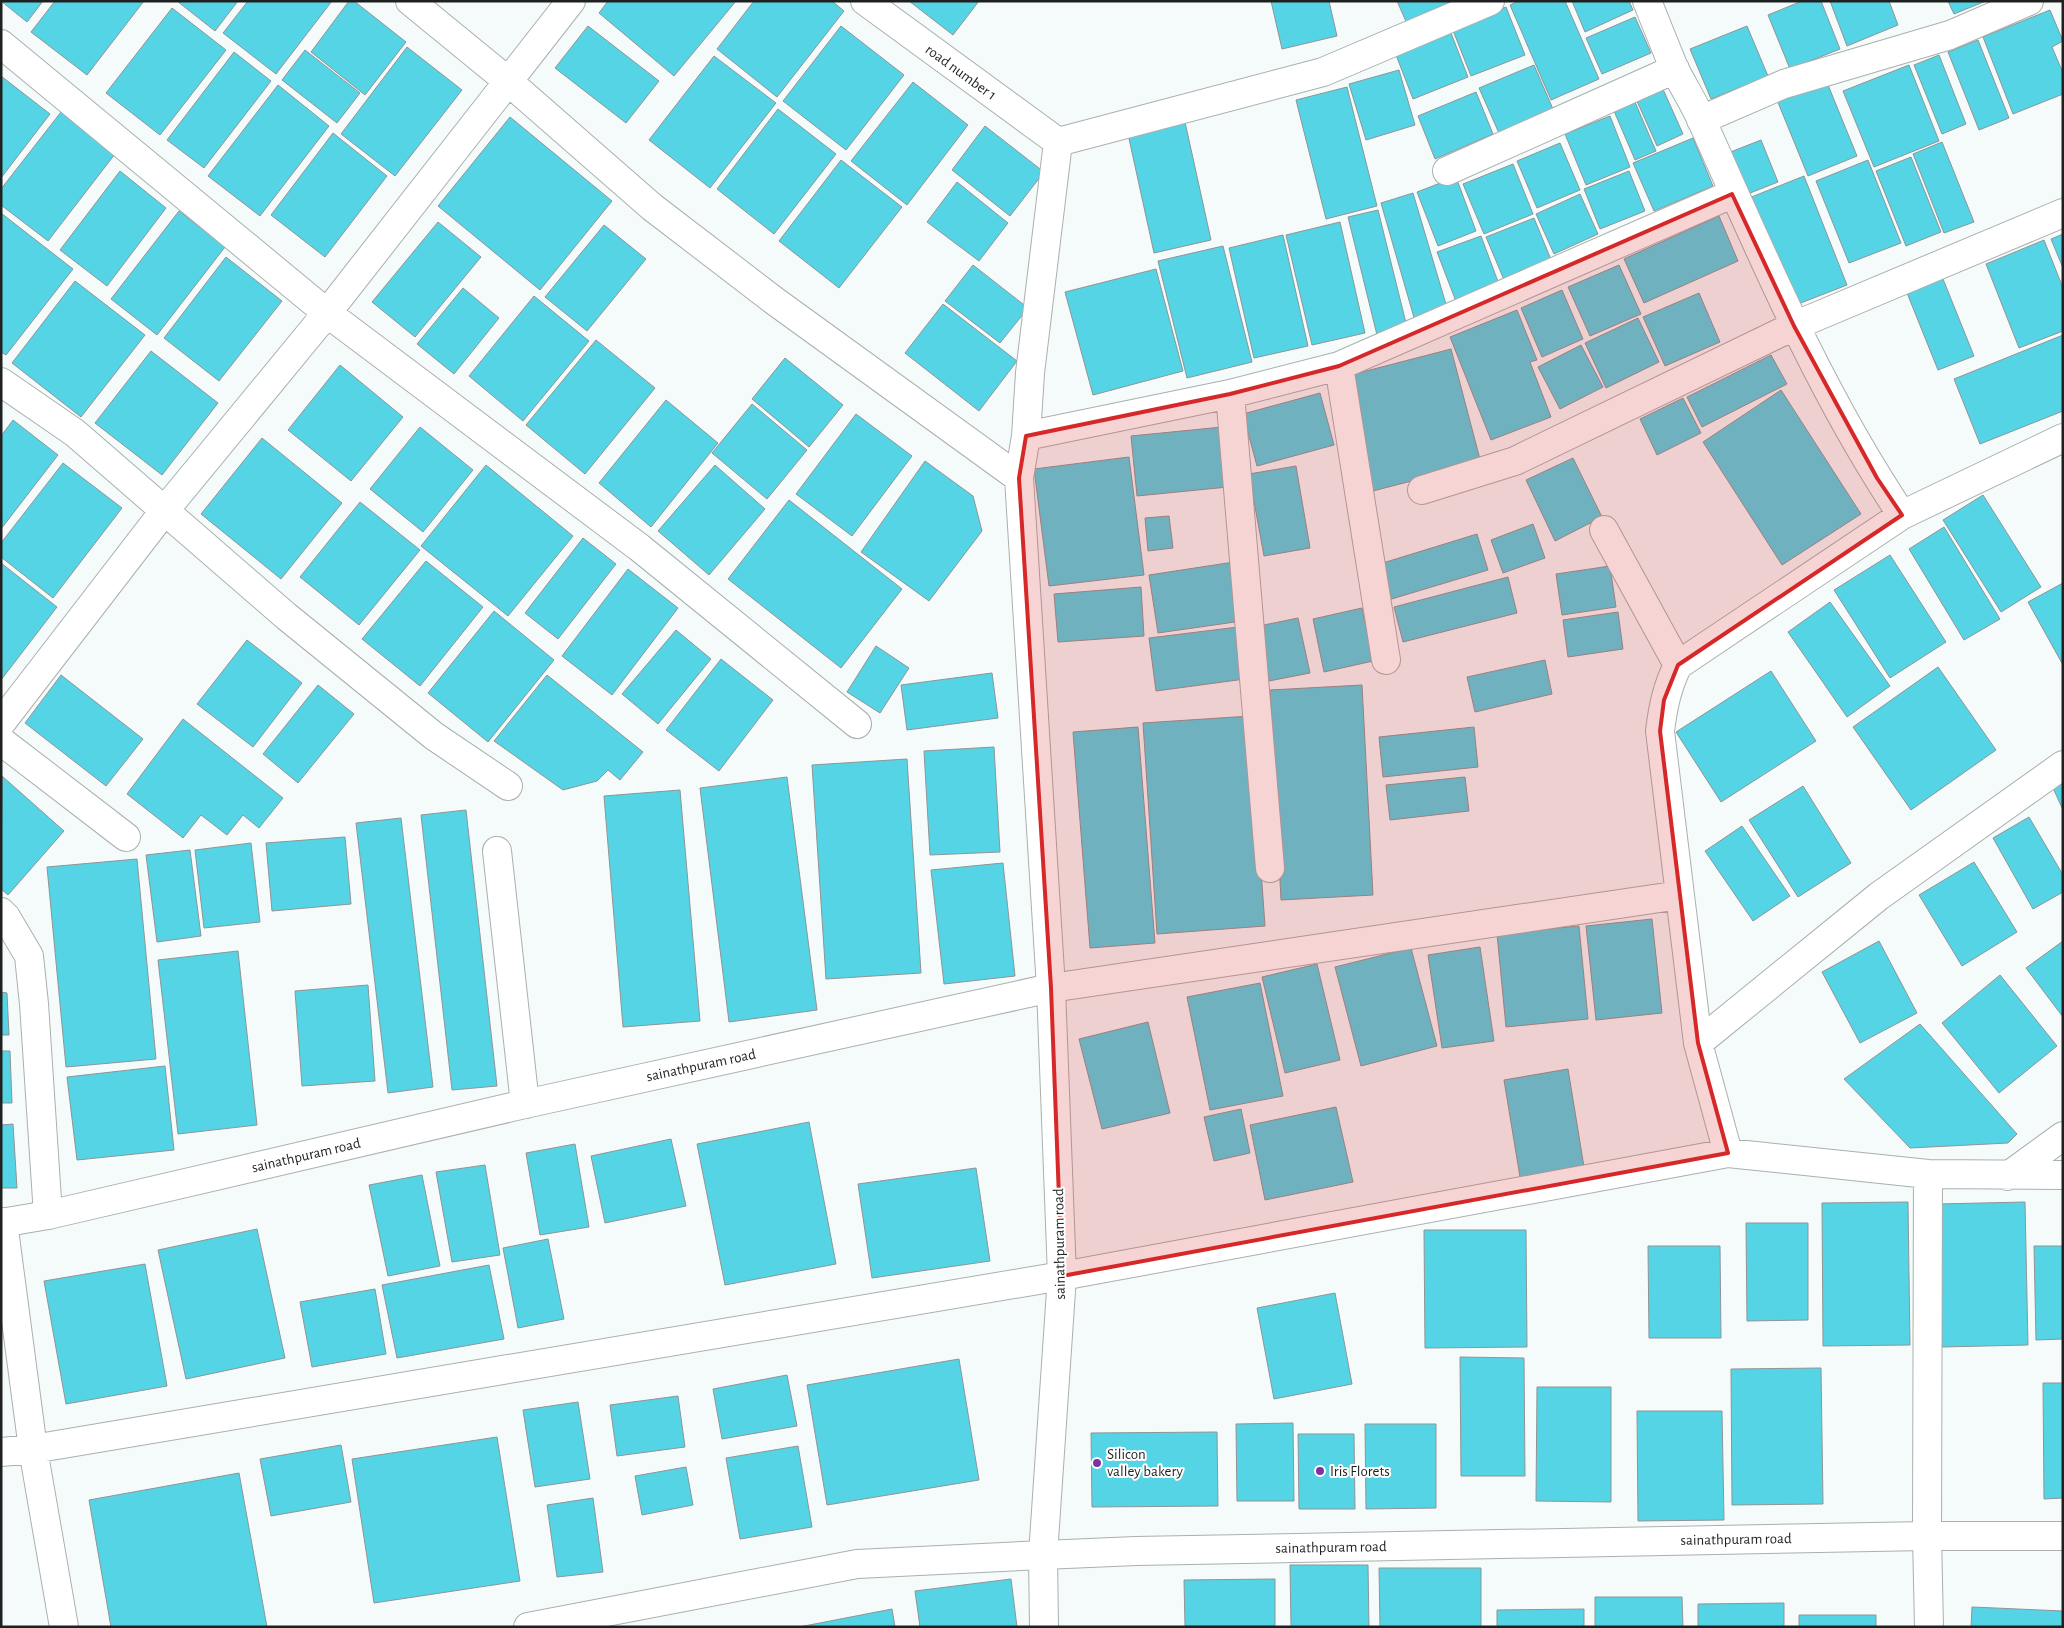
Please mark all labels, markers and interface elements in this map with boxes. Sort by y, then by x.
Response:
street label: road number 1 [922,42,999,103]
street label: sainathpuram road [645,1047,757,1084]
street label: sainathpuram road [250,1136,362,1175]
street label: sainathpuram road [1051,1188,1068,1300]
place label: Silicon valley bakery [1107,1447,1183,1479]
marker: Silicon valley bakery [1091,1457,1103,1469]
place label: Iris Florets [1330,1464,1390,1479]
marker: Iris Florets [1314,1465,1326,1477]
street label: sainathpuram road [1680,1531,1792,1548]
street label: sainathpuram road [1275,1539,1387,1556]

